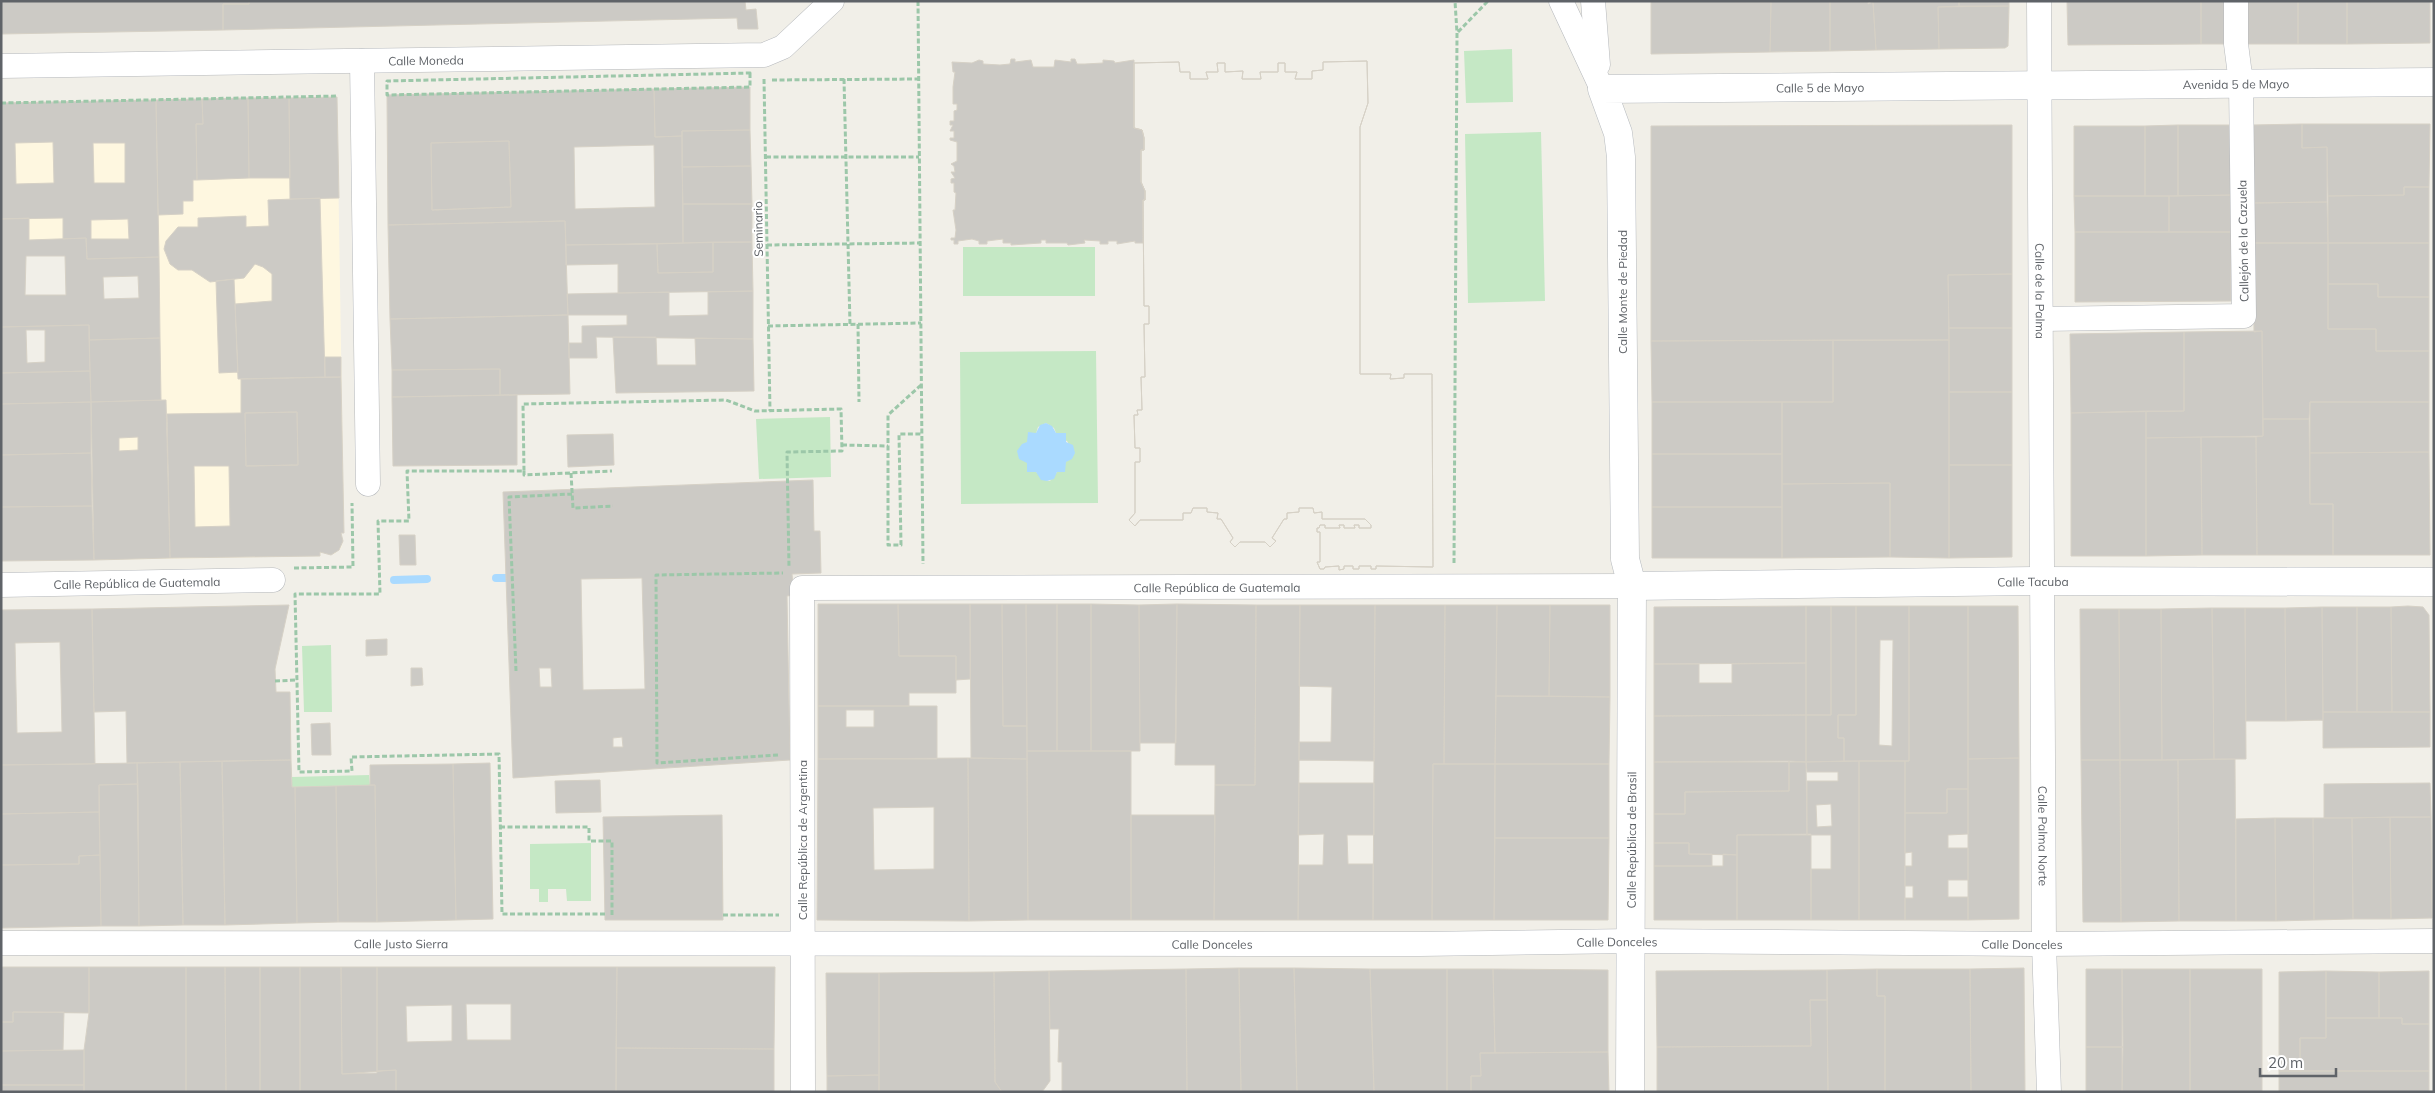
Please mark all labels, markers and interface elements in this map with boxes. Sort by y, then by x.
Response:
street label: Calle Moneda [388,52,464,68]
street label: Avenida 5 de Mayo [2183,76,2290,92]
street label: Calle 5 de Mayo [1776,79,1864,95]
street label: Callejón de la Cazuela [2234,180,2252,302]
street label: Seminario [750,201,766,257]
street label: Calle Monte de Piedad [1615,230,1630,354]
street label: Calle de la Palma [2033,243,2048,339]
street label: Calle República de Guatemala [53,573,221,592]
street label: Calle Tacuba [1997,573,2069,589]
street label: Calle República de Guatemala [1134,579,1300,595]
street label: Calle República de Argentina [795,760,810,920]
street label: Calle República de Brasil [1623,772,1639,908]
street label: Calle Palma Norte [2036,786,2051,886]
street label: Calle Donceles [1576,933,1658,949]
street label: Calle Justo Sierra [354,936,448,951]
street label: Calle Donceles [1171,936,1253,951]
street label: Calle Donceles [1981,936,2063,952]
scale bar [2260,1046,2336,1078]
text: 20 m [2268,1053,2303,1072]

